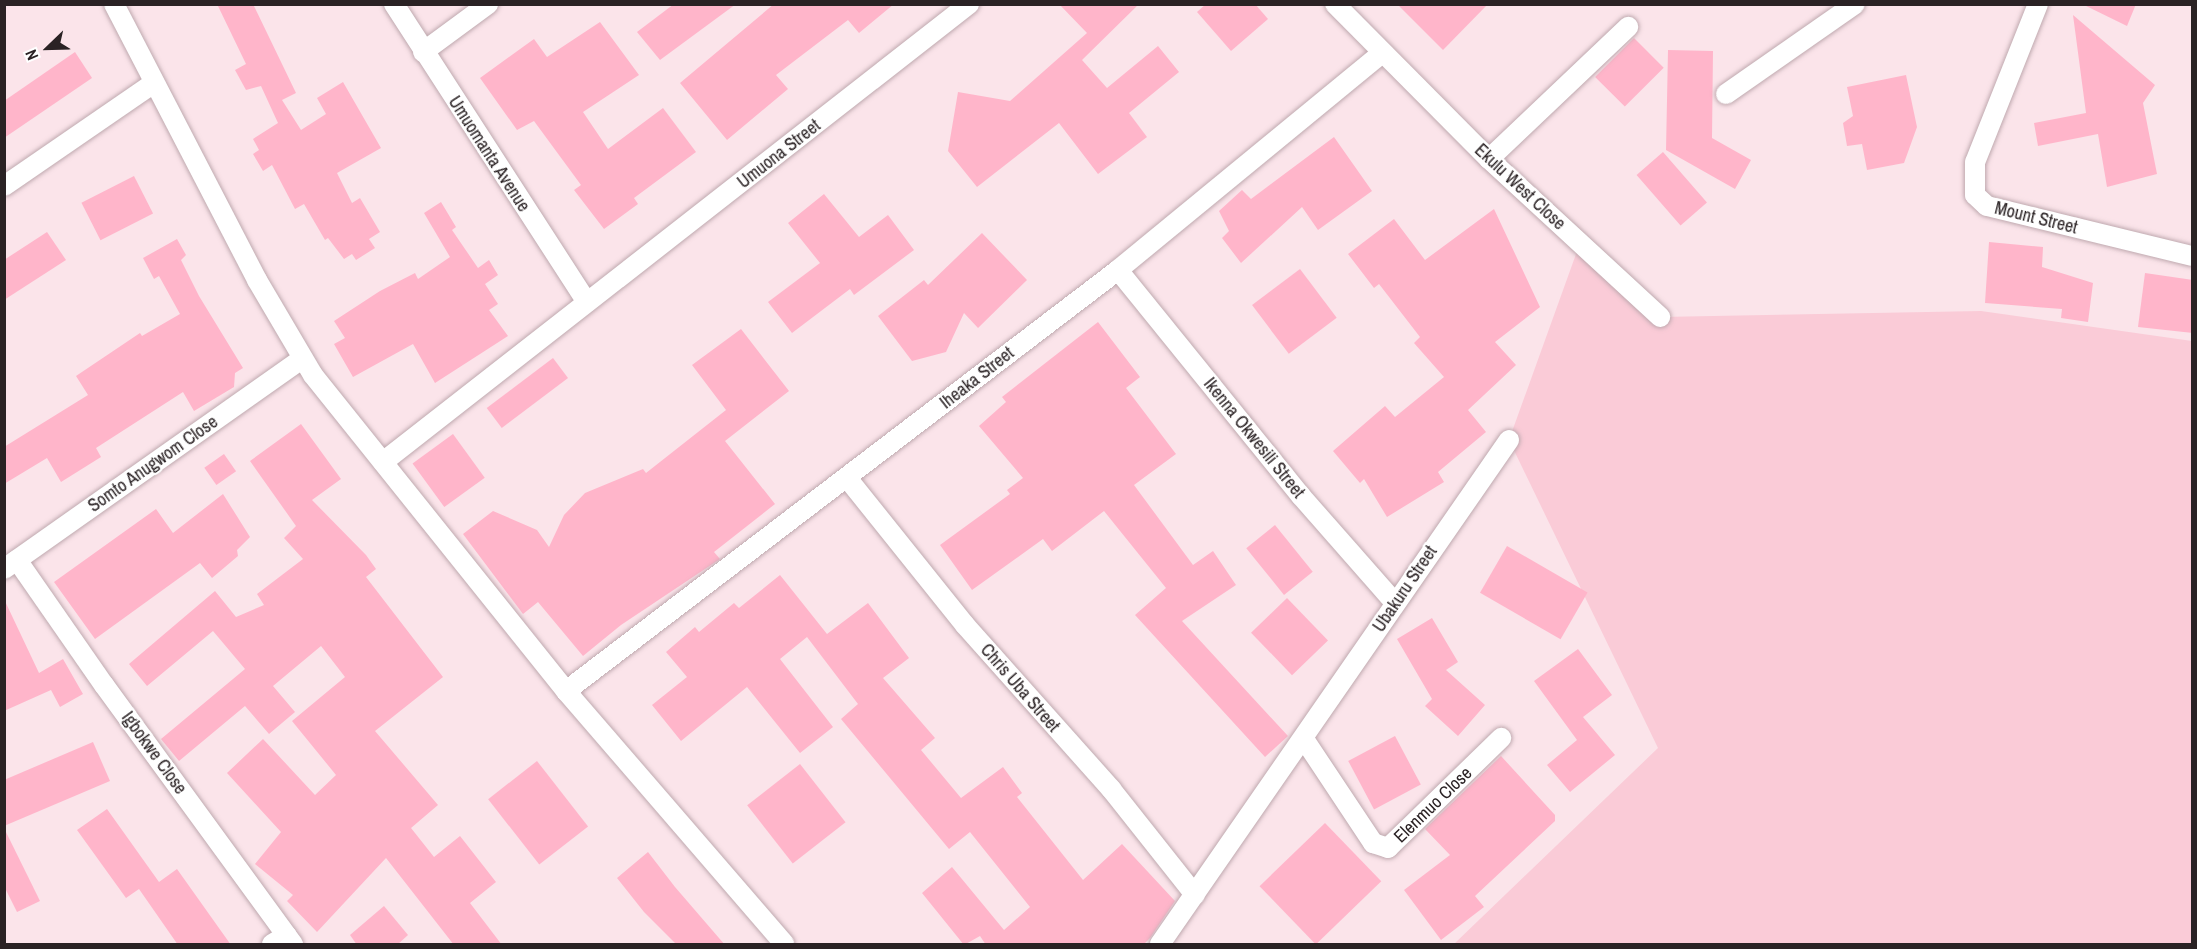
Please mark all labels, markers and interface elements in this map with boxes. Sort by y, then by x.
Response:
north arrow [18,18,78,78]
text: N [19,46,43,64]
street label: Umuomanta Avenue [443,92,535,216]
street label: Umuona Street [733,115,825,193]
street label: Ekulu West Close [1470,139,1570,235]
street label: Mount Street [1992,197,2080,239]
street label: Iheaka Street [936,342,1018,414]
street label: Ikenna Okwesili Street [1199,374,1309,502]
street label: Somto Anugwom Close [84,411,222,517]
street label: Ubakuru Street [1368,542,1442,636]
street label: Chris Uba Street [976,639,1064,737]
street label: Igbokwe Close [117,707,191,799]
street label: Elenmuo Close [1390,762,1476,848]

